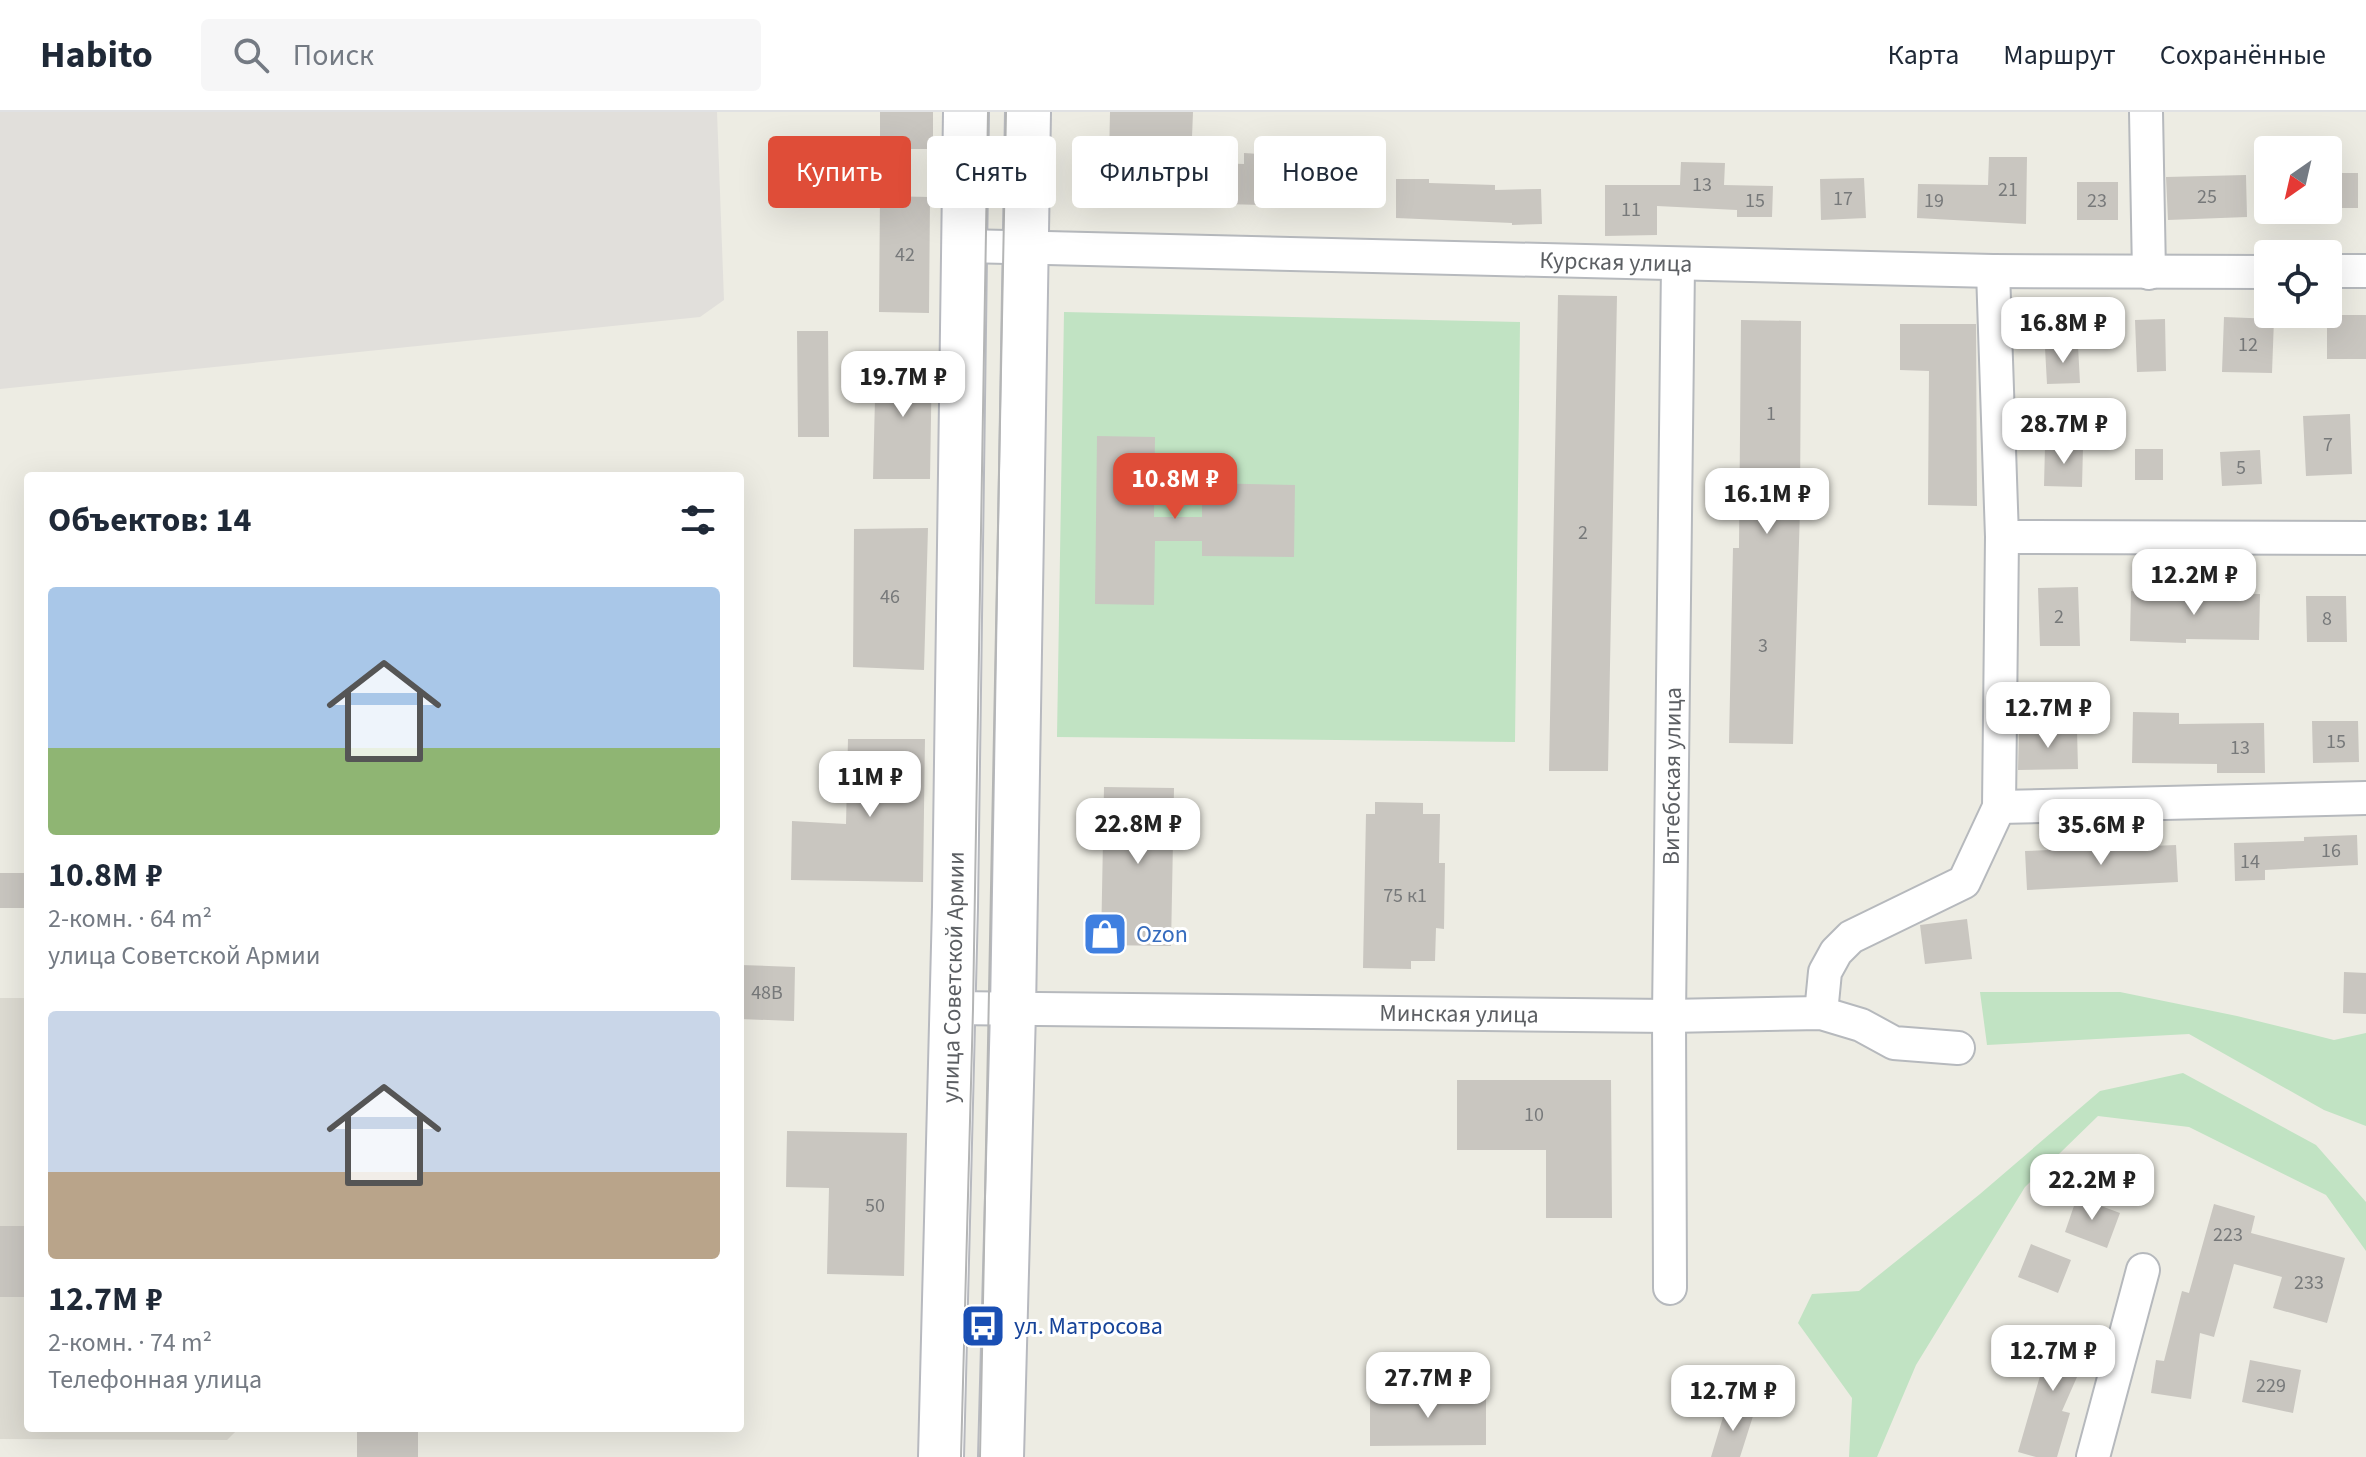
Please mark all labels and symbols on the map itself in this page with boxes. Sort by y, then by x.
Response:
north arrow [2254,136,2342,224]
house number: 13 [1692,171,1712,199]
house number: 21 [1998,176,2018,204]
house number: 25 [2197,183,2217,211]
house number: 17 [1833,185,1853,213]
house number: 15 [1745,187,1765,215]
house number: 19 [1924,187,1944,215]
house number: 23 [2087,187,2107,215]
house number: 11 [1621,196,1641,224]
house number: 42 [895,241,915,269]
street label: Курская улица [1539,242,1693,281]
pin: 16.8M ₽ [1989,297,2137,365]
house number: 12 [2238,331,2258,359]
pin: 19.7M ₽ [829,351,977,419]
pin: 28.7M ₽ [1990,398,2138,466]
house number: 1 [1766,400,1776,428]
house number: 7 [2323,431,2333,459]
pin: 10.8M ₽ [1101,453,1249,521]
house number: 5 [2236,454,2246,482]
pin: 16.1M ₽ [1693,468,1841,536]
house number: 2 [1578,519,1588,547]
pin: 12.2M ₽ [2120,549,2268,617]
house number: 46 [880,583,900,611]
house number: 2 [2054,603,2064,631]
house number: 8 [2322,605,2332,633]
house number: 3 [1758,632,1768,660]
pin: 12.7M ₽ [1974,682,2122,750]
street label: Витебская улица [1653,687,1690,865]
house number: 15 [2326,728,2346,756]
house number: 13 [2230,734,2250,762]
pin: 11M ₽ [814,751,926,819]
pin: 22.8M ₽ [1064,798,1212,866]
pin: 35.6M ₽ [2027,799,2175,867]
house number: 16 [2321,837,2341,865]
house number: 14 [2240,848,2260,876]
street label: улица Советской Армии [933,851,973,1103]
house number: 75 к1 [1383,882,1427,910]
shop icon: Ozon [1081,910,1129,958]
place label: Ozon [1136,917,1188,952]
house number: 48В [751,979,783,1007]
street label: Минская улица [1379,995,1539,1032]
house number: 10 [1524,1101,1544,1129]
pin: 22.2M ₽ [2018,1154,2166,1222]
house number: 50 [865,1192,885,1220]
house number: 223 [2213,1221,2243,1249]
house number: 233 [2294,1269,2324,1297]
bus stop icon: ул. Матросова [959,1302,1007,1350]
place label: ул. Матросова [1014,1309,1163,1344]
pin: 12.7M ₽ [1979,1325,2127,1393]
pin: 27.7M ₽ [1354,1352,1502,1420]
pin: 12.7M ₽ [1659,1365,1807,1433]
house number: 229 [2256,1372,2286,1400]

